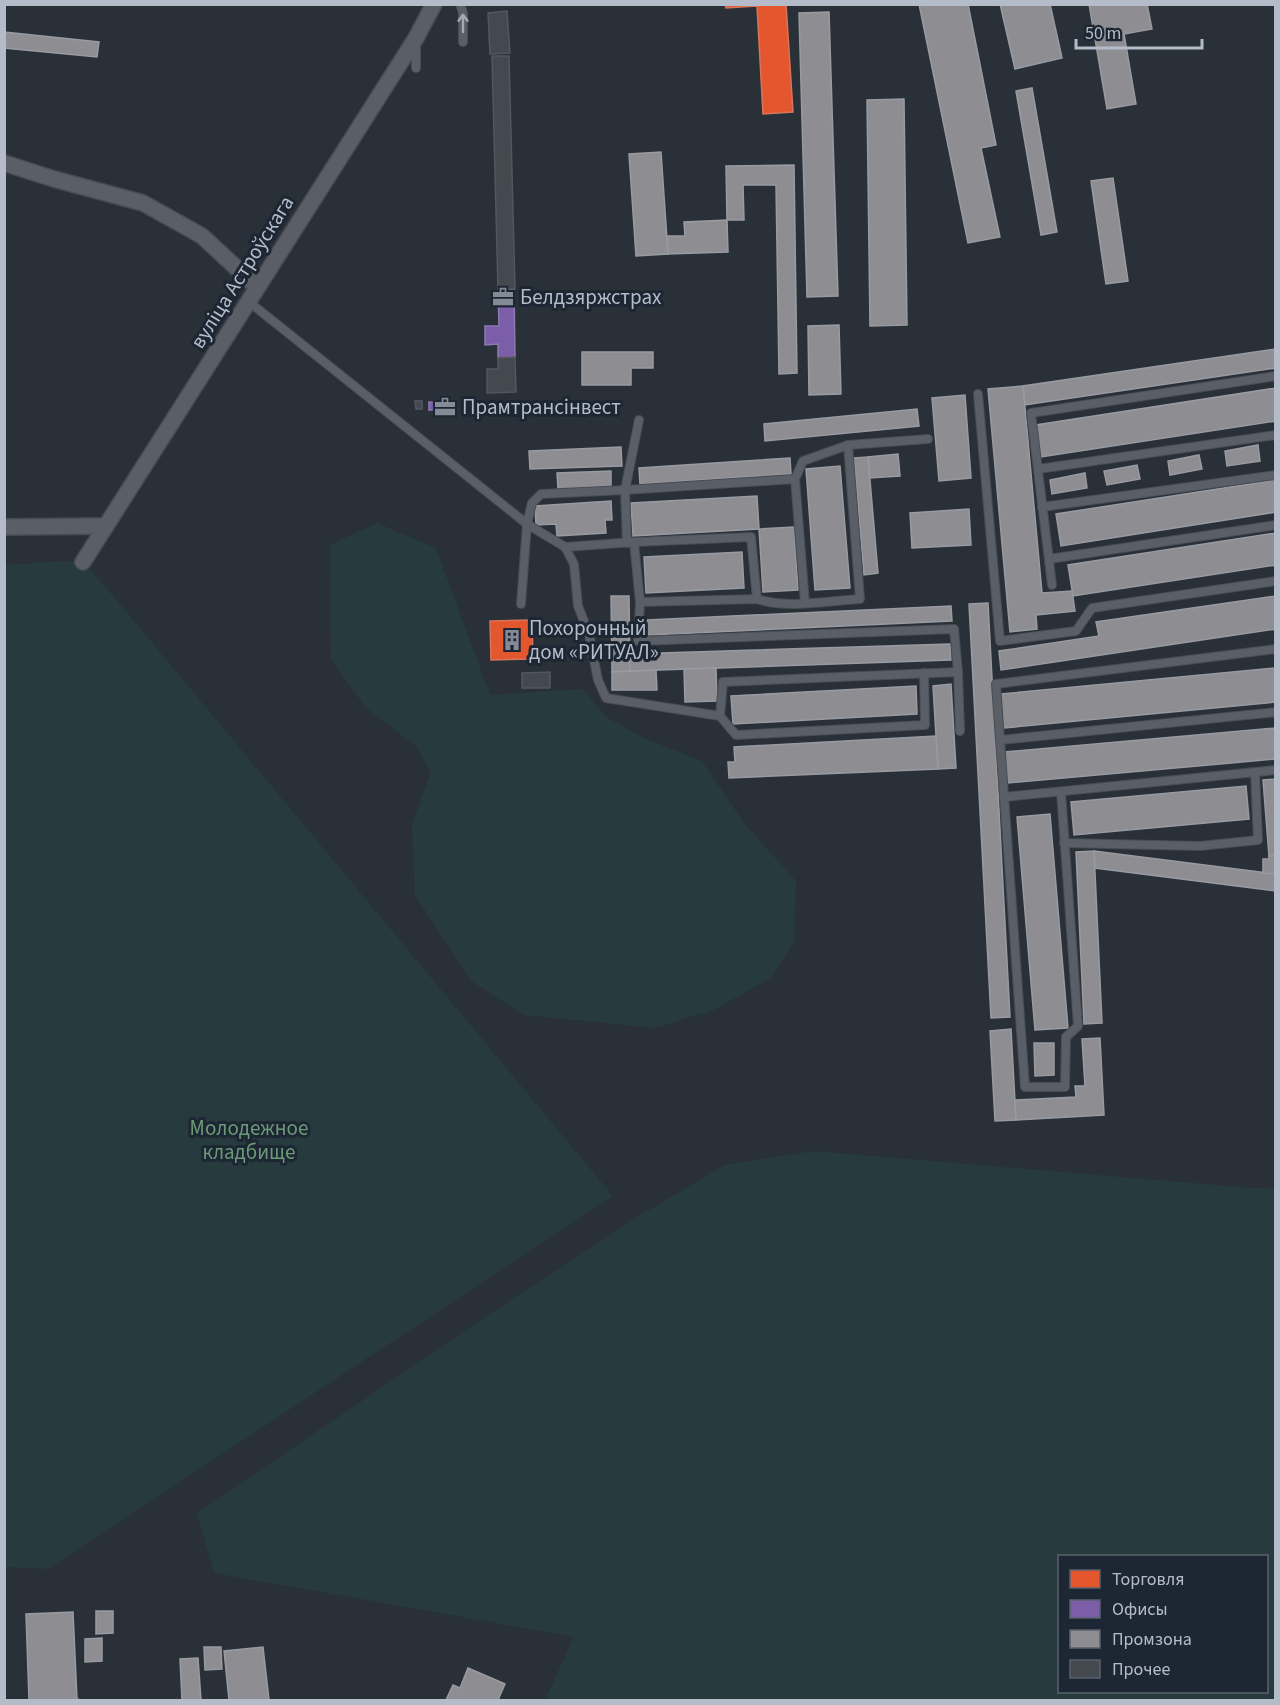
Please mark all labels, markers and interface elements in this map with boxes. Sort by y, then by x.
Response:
scale bar [1076,12,1202,50]
one-way arrow [457,14,469,34]
text: 50 m [1085,21,1121,46]
street label: вуліца Астроўскага [183,190,301,354]
place label: Белдзяржстрах [520,282,662,312]
office icon: Белдзяржстрах [491,285,515,309]
place label: Прамтрансінвест [462,392,621,422]
office icon: Прамтрансінвест [433,395,457,419]
place label: Похоронный дом «РИТУАЛ» [529,613,659,667]
building icon: Похоронный дом «РИТУАЛ» [500,628,524,652]
park label: Молодежное кладбище [190,1113,308,1167]
legend [1058,1555,1268,1693]
text: Торговля [1112,1567,1185,1592]
text: Офисы [1112,1597,1168,1622]
text: Промзона [1112,1627,1192,1652]
text: Прочее [1112,1657,1170,1682]

